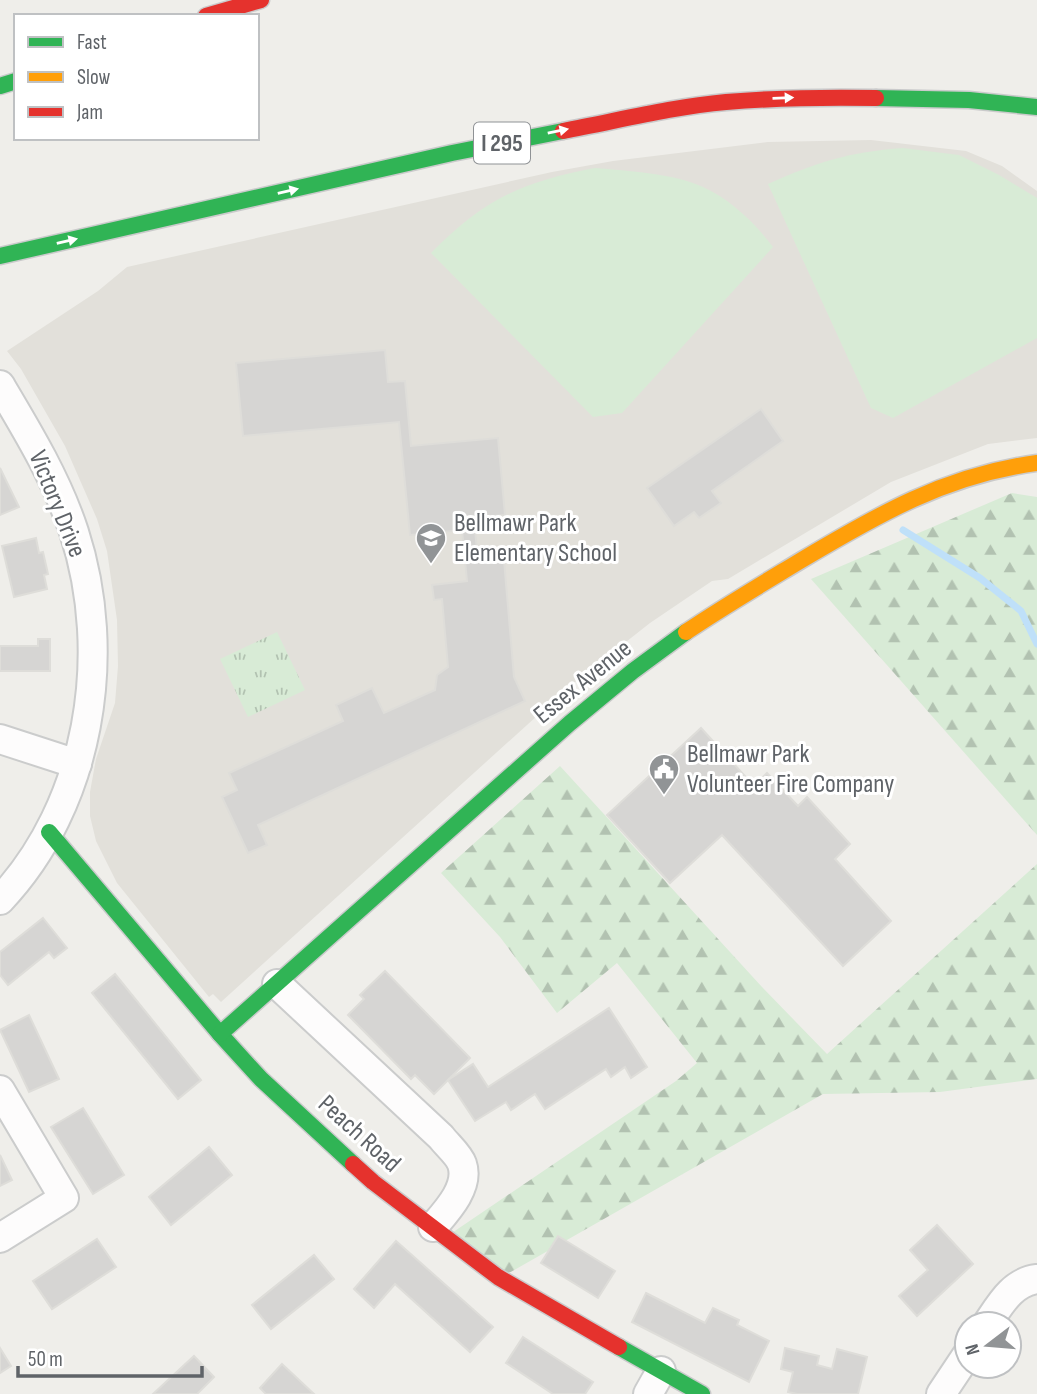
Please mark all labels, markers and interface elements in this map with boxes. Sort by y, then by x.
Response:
legend [14,14,259,140]
text: Fast [77,30,107,55]
text: Slow [77,65,111,90]
one-way arrow [772,92,794,103]
text: Jam [76,100,103,125]
road number: I 295 [474,122,530,163]
one-way arrow [547,126,569,137]
one-way arrow [277,185,299,196]
one-way arrow [56,235,78,246]
street label: Victory Drive [22,446,92,562]
place label: Bellmawr Park Elementary School [454,508,617,569]
school or university icon: Bellmawr Park Elementary School [414,521,448,565]
street label: Essex Avenue [528,633,638,731]
place label: Bellmawr Park Volunteer Fire Company [687,739,894,800]
public building icon: Bellmawr Park Volunteer Fire Company [647,752,681,796]
street label: Peach Road [311,1089,407,1179]
north arrow [953,1310,1023,1380]
scale bar [18,1334,201,1378]
text: N [961,1341,986,1357]
text: 50 m [28,1347,63,1372]

